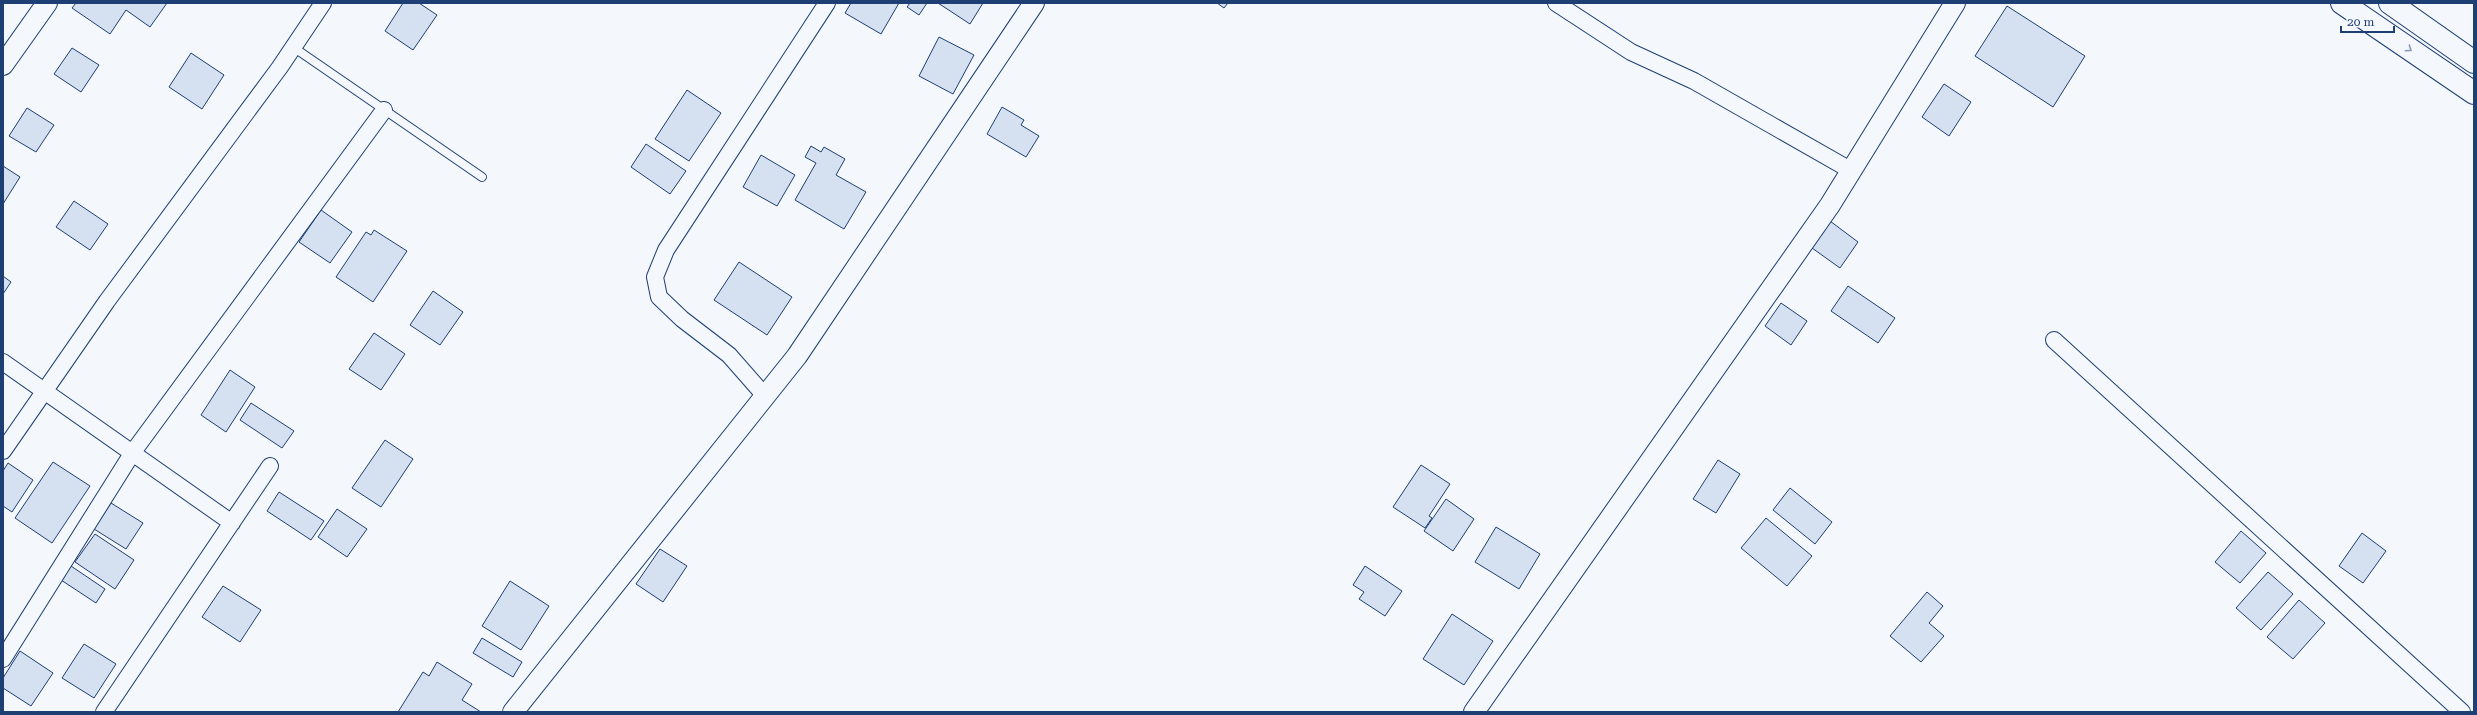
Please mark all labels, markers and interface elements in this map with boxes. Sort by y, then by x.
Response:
scale bar [2341,8,2394,34]
text: 20 m [2347,15,2374,29]
one-way arrow [2405,44,2412,51]

